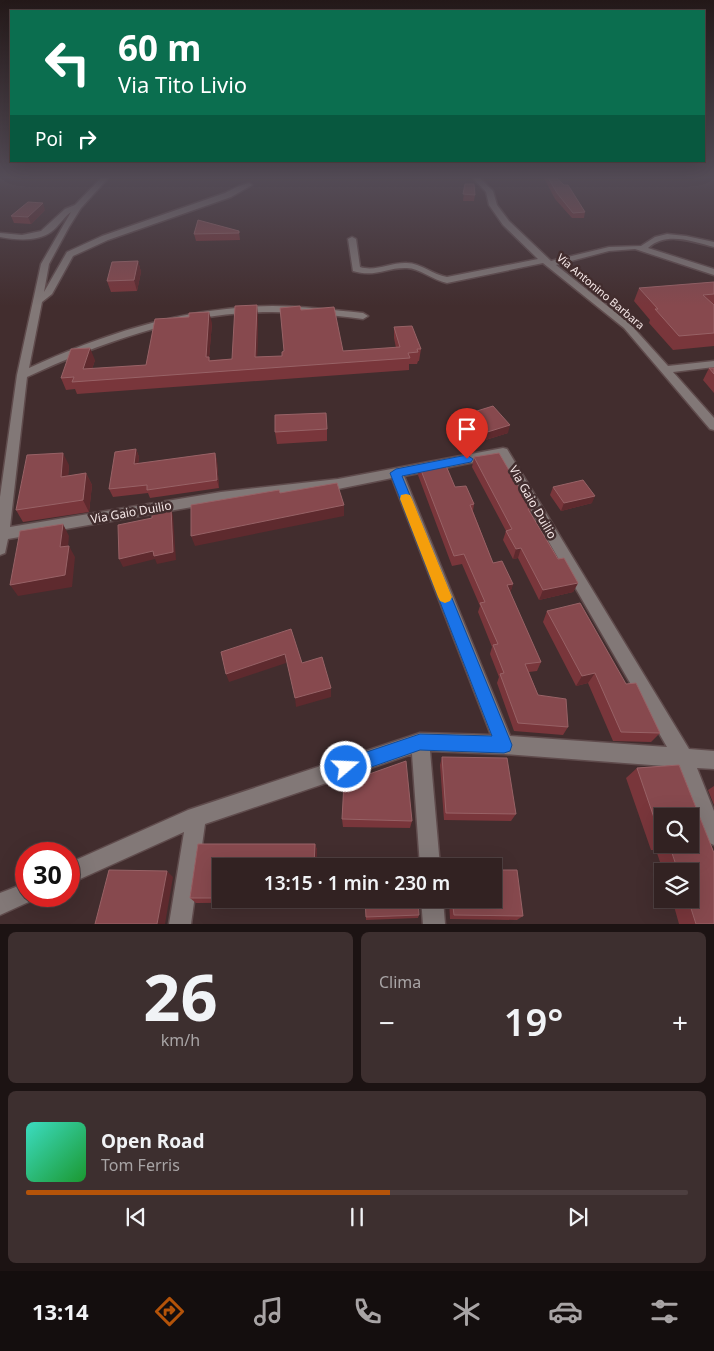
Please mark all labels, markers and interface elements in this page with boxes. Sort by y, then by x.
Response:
text: 60 m [118,24,201,71]
icon: left [35,30,100,95]
text: Via Tito Livio [118,69,247,99]
icon: right [73,125,101,153]
text: Poi [35,126,63,152]
street label: Via Antonino Barbara [554,250,648,332]
pin [446,408,488,459]
icon: arrive [453,415,481,443]
street label: Via Gaio Duilio [505,462,561,542]
street label: Via Gaio Duilio [89,497,173,527]
position arrow [319,740,371,792]
map controls [654,808,699,908]
button: search [654,808,699,853]
speed limit sign: 30 [15,842,80,907]
button: layers [654,863,699,908]
text: 13:15 · 1 min · 230 m [264,870,450,896]
text: 26 [143,952,218,1040]
text: Clima [379,971,421,993]
text: 19° [504,995,563,1047]
text: − [379,1003,395,1041]
text: + [672,1003,688,1041]
text: km/h [161,1029,200,1051]
text: Open Road [101,1128,204,1154]
text: Tom Ferris [101,1154,180,1176]
icon: previous [122,1203,150,1231]
icon: pause [343,1203,371,1231]
icon: next [564,1203,592,1231]
icon: directions [152,1294,187,1329]
icon: music [251,1294,286,1329]
icon: phone [350,1294,385,1329]
icon: climate [449,1294,484,1329]
icon: car [548,1294,583,1329]
icon: filters [647,1294,682,1329]
text: 13:14 [32,1296,88,1326]

